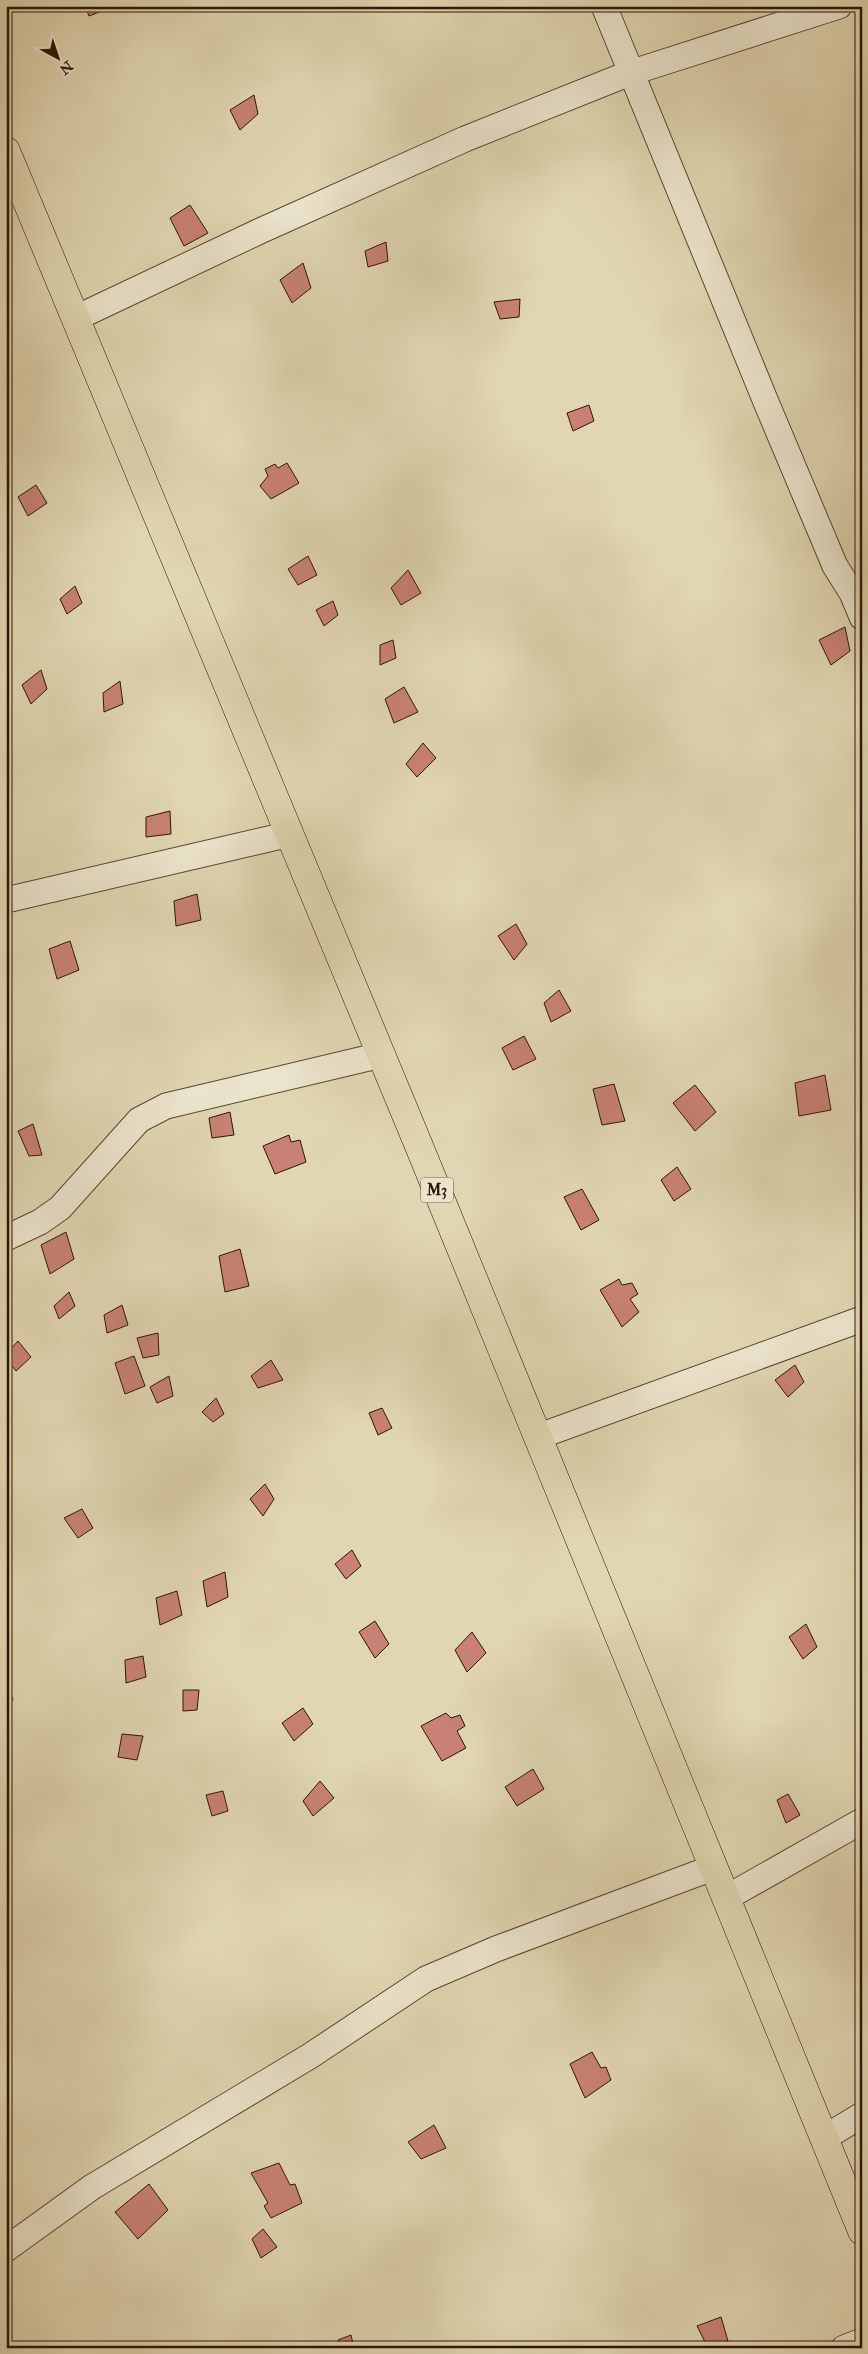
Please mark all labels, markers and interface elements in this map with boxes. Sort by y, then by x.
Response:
north arrow [32,32,82,82]
text: N [55,56,77,78]
road number: M3 [421,1178,453,1202]

